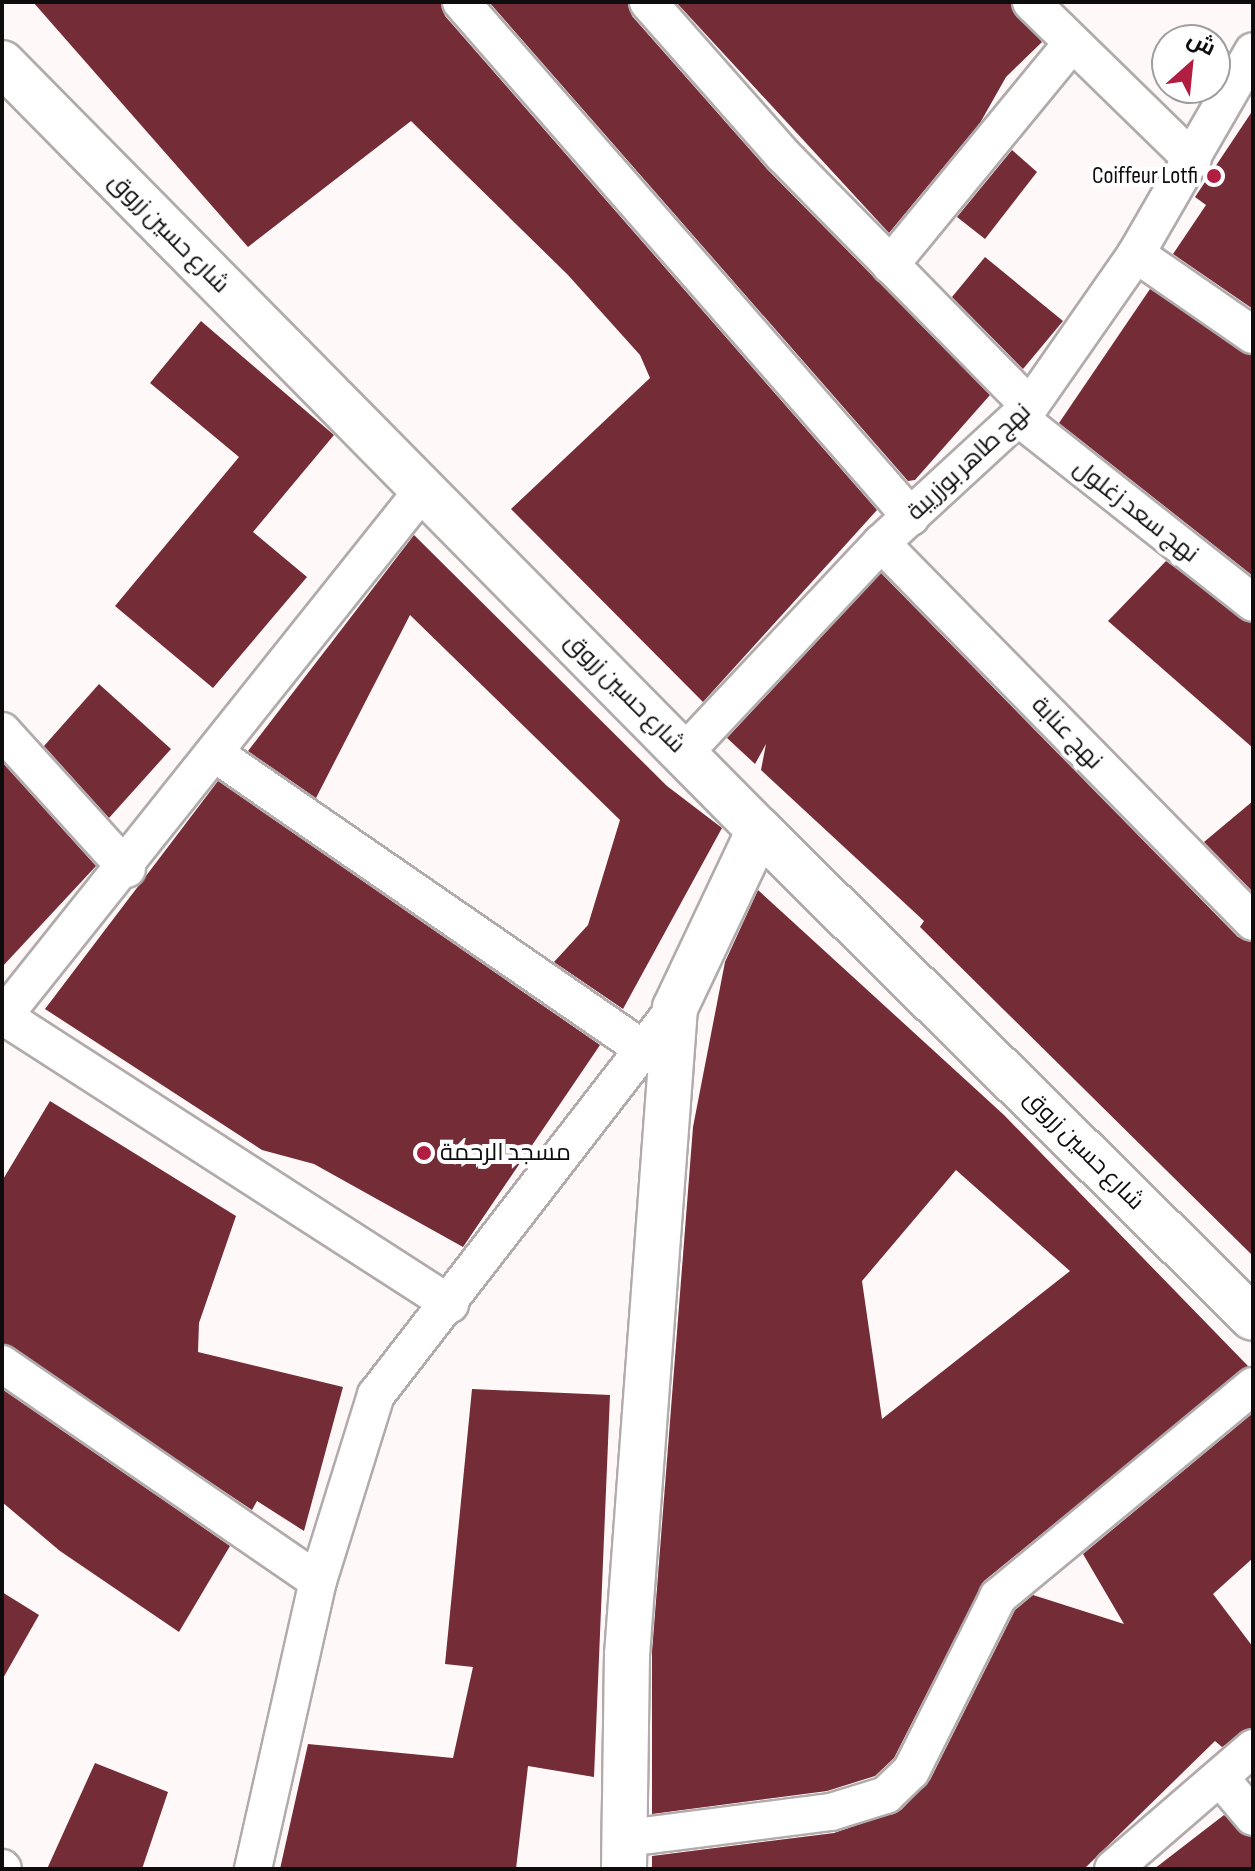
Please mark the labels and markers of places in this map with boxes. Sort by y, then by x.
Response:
place label: Coiffeur Lotfi [1092,162,1198,190]
marker: Coiffeur Lotfi [1205,167,1223,185]
place label: مسجد الرحمة [440,1139,571,1167]
marker: مسجد الرحمة [415,1144,433,1162]

